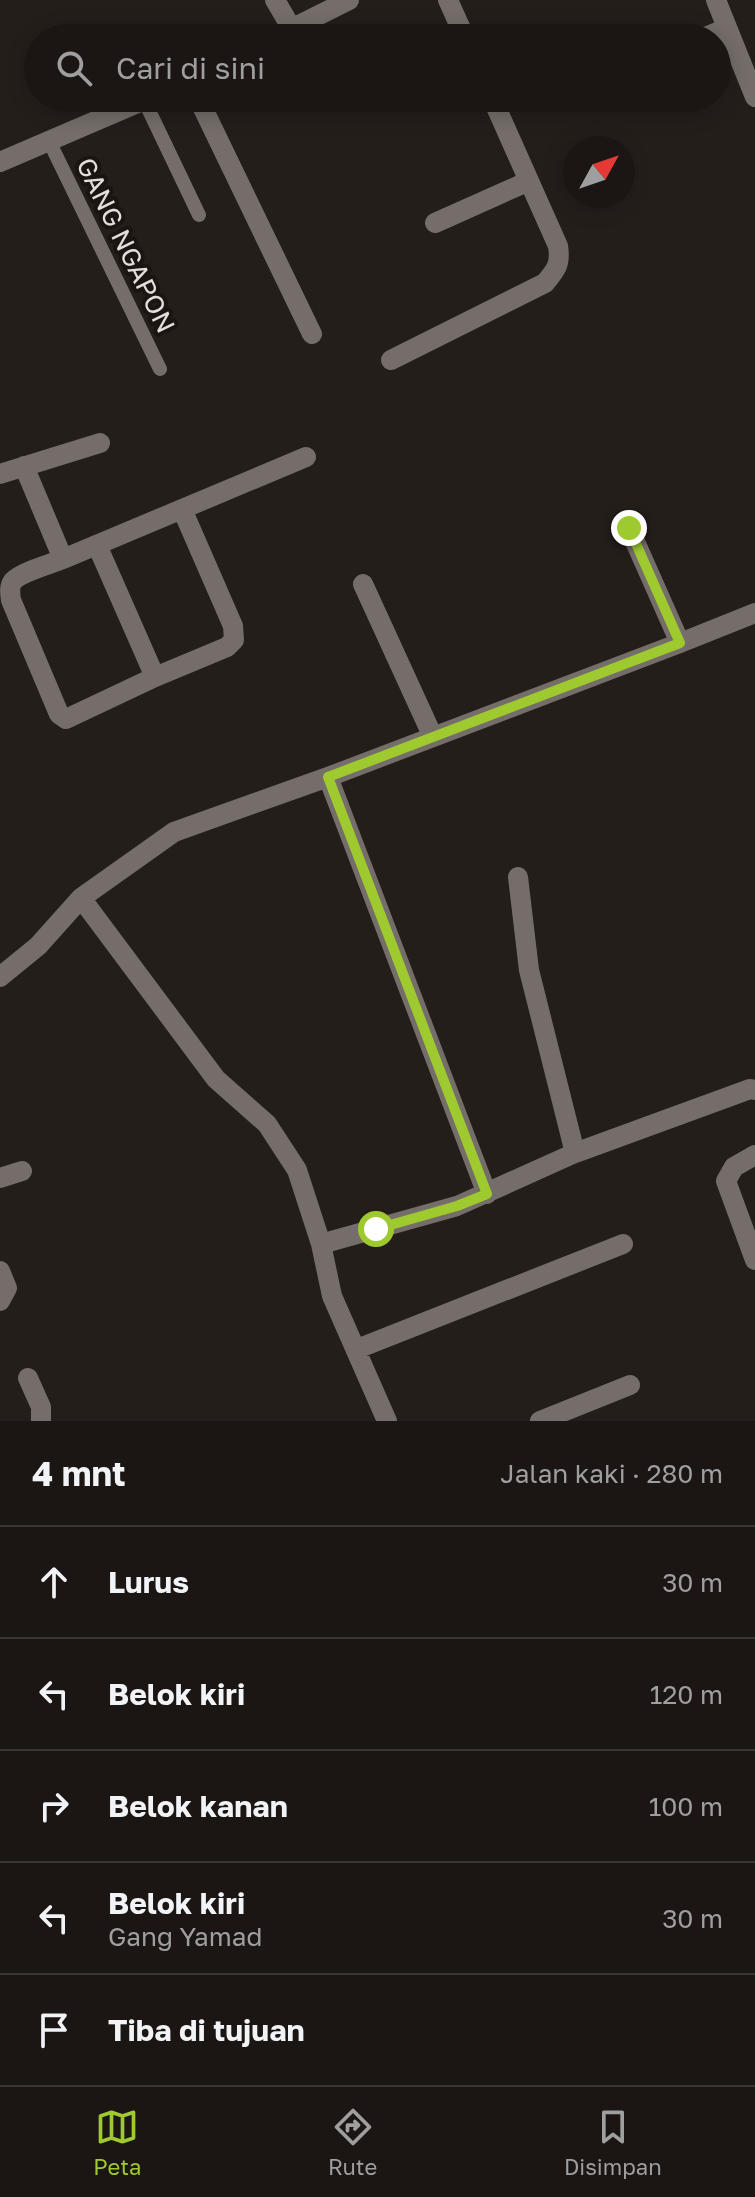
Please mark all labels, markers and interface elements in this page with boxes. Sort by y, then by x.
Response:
search box [24,24,731,112]
icon: search [52,46,96,90]
text: Cari di sini [116,50,265,86]
north arrow [563,136,635,208]
street label: GANG NGAPON [70,152,182,338]
route end [611,510,647,546]
route start [358,1211,394,1247]
text: 4 mnt [32,1453,126,1493]
text: Jalan kaki · 280 m [500,1458,723,1489]
icon: ahead [32,1560,76,1604]
text: Lurus [108,1564,189,1600]
text: 30 m [662,1567,723,1598]
icon: left [32,1672,76,1716]
text: Belok kiri [108,1676,245,1712]
text: 120 m [650,1679,723,1710]
icon: right [32,1784,76,1828]
text: Belok kanan [108,1788,288,1824]
text: 100 m [649,1791,723,1822]
text: Belok kiri [108,1885,245,1921]
icon: left [32,1896,76,1940]
text: 30 m [662,1903,723,1934]
text: Gang Yamad [108,1921,262,1952]
icon: arrive [32,2008,76,2052]
text: Tiba di tujuan [108,2012,305,2048]
tab: Peta [93,2105,141,2180]
tab: Rute [328,2105,377,2180]
tab: Disimpan [564,2105,662,2180]

